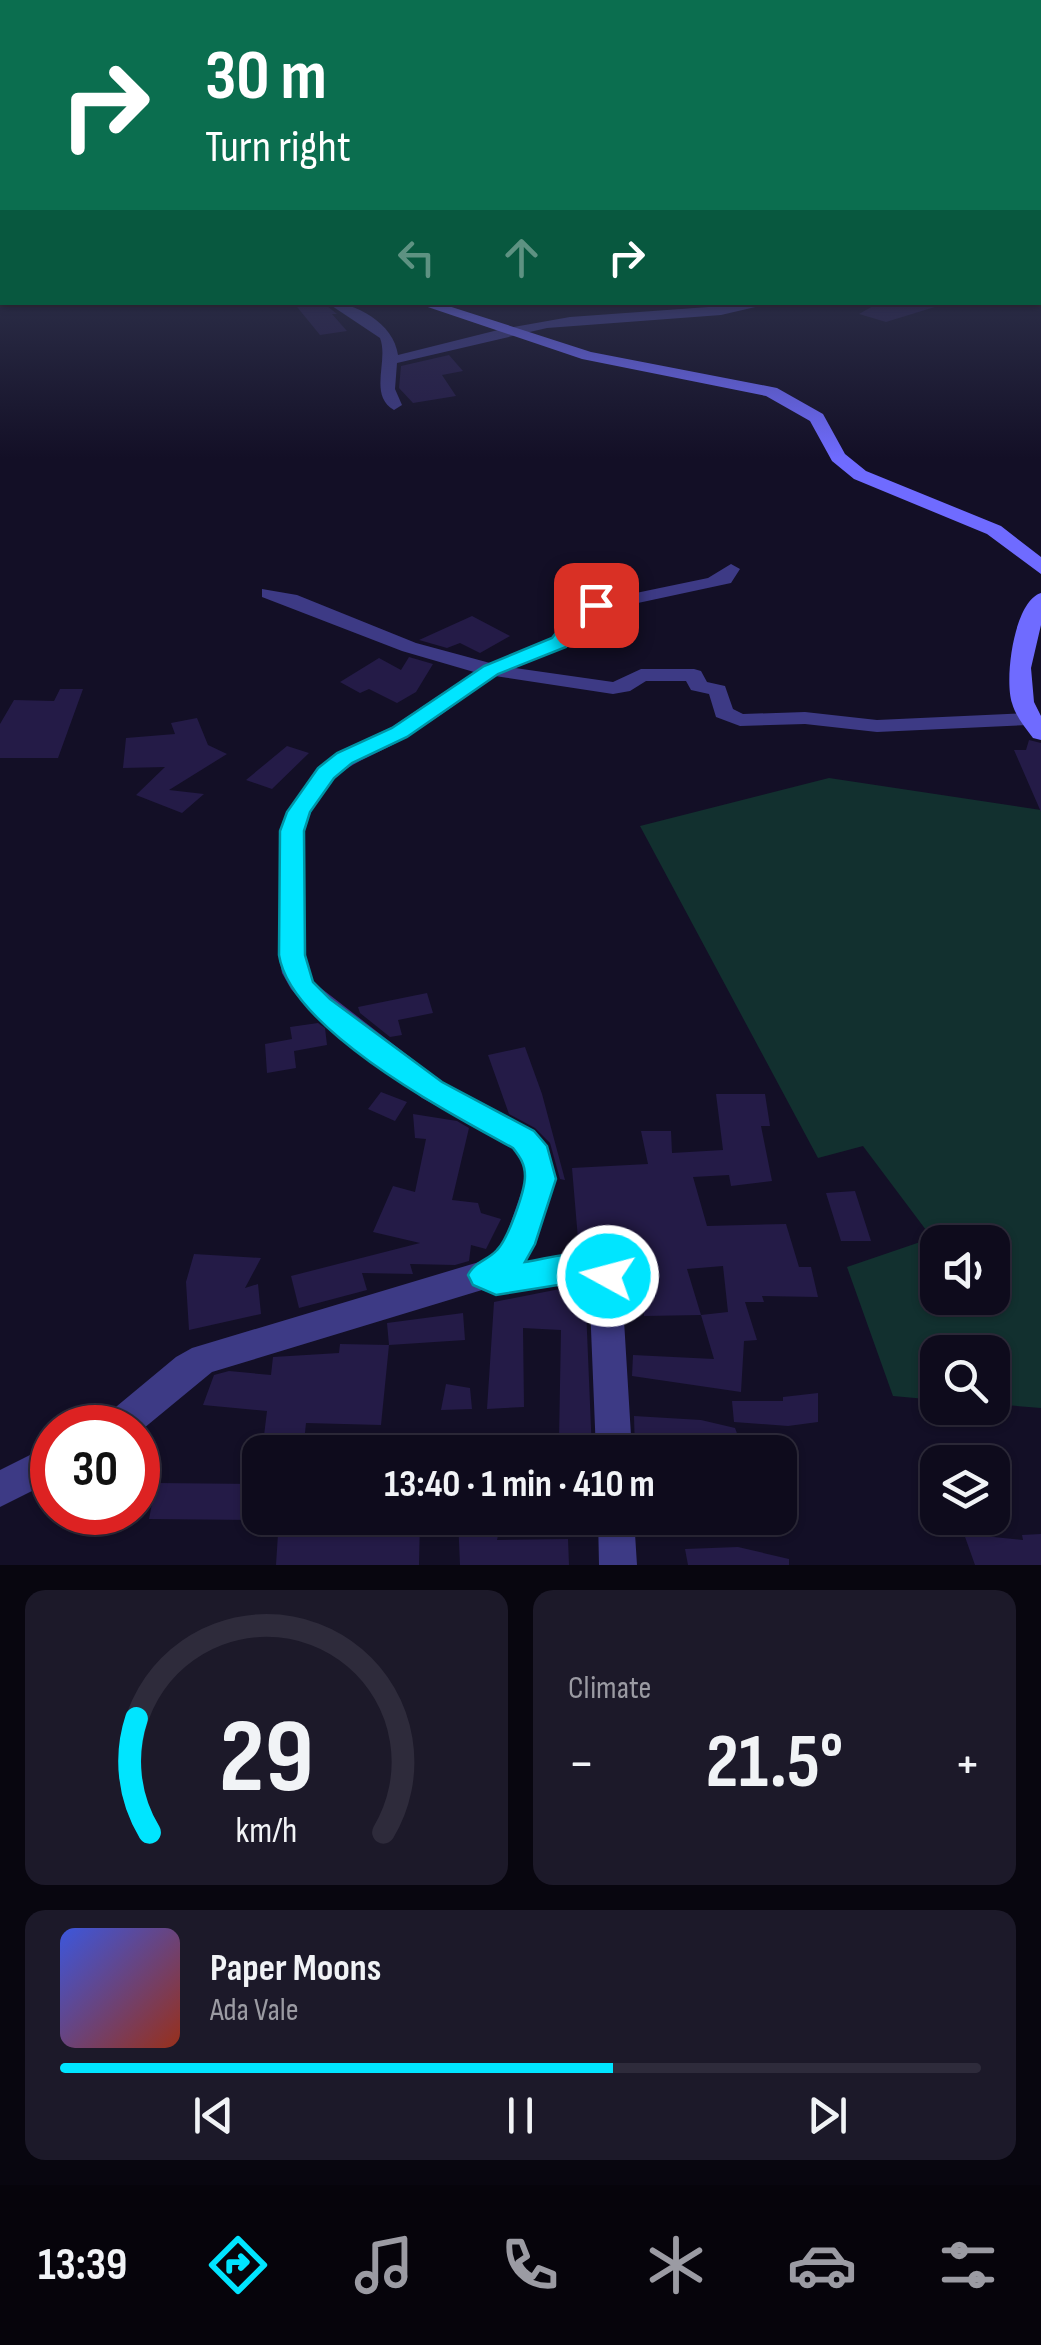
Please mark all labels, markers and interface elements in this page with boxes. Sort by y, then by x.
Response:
text: 30 m [205,35,327,119]
icon: right [40,40,170,170]
text: Turn right [205,120,351,175]
icon: left [389,230,444,285]
icon: ahead [494,230,549,285]
icon: right [599,230,654,285]
pin [554,563,639,648]
icon: arrive [569,578,624,633]
position arrow [556,1224,660,1328]
map controls [920,1225,1010,1535]
button: sound [920,1225,1010,1315]
button: search [920,1335,1010,1425]
speed limit sign: 30 [30,1405,160,1535]
button: layers [920,1445,1010,1535]
text: 13:40 · 1 min · 410 m [384,1462,655,1507]
text: Climate [568,1669,651,1708]
text: 29 [219,1696,314,1821]
text: 21.5° [706,1718,843,1809]
text: − [568,1731,595,1798]
text: + [954,1731,981,1798]
text: km/h [236,1810,297,1853]
text: Paper Moons [210,1946,381,1991]
text: Ada Vale [210,1991,299,2030]
icon: previous [186,2088,241,2143]
icon: pause [493,2088,548,2143]
icon: next [800,2088,855,2143]
icon: directions [203,2230,273,2300]
icon: music [349,2230,419,2300]
icon: phone [495,2230,565,2300]
icon: climate [641,2230,711,2300]
icon: car [787,2230,857,2300]
icon: filters [933,2230,1003,2300]
text: 13:39 [38,2238,127,2293]

